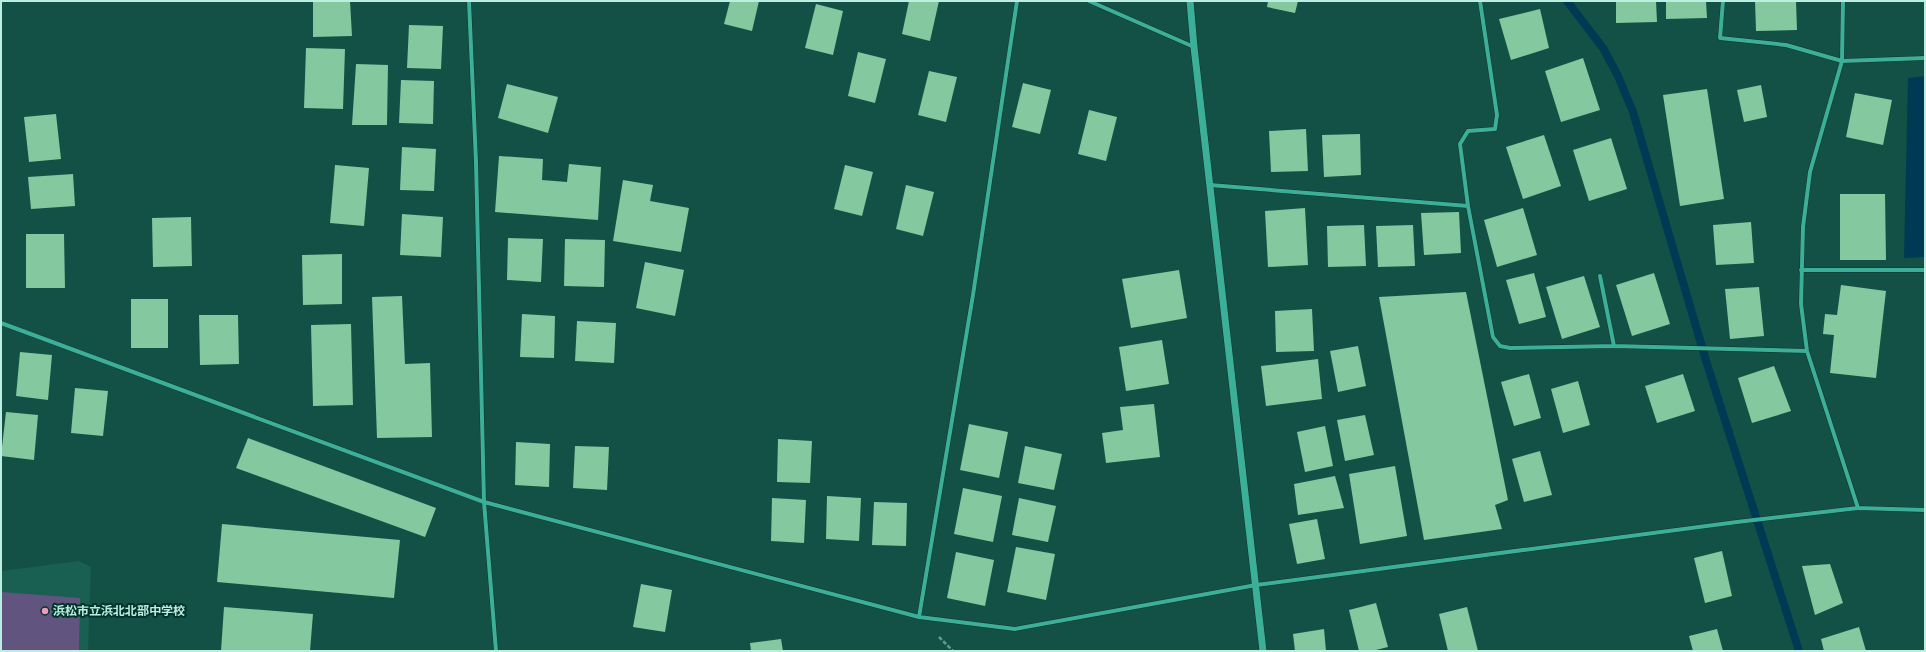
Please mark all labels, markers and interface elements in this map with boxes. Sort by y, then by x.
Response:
place label: 浜松市立浜北北部中学校 [53,604,185,619]
marker: 浜松市立浜北北部中学校 [40,606,50,616]

